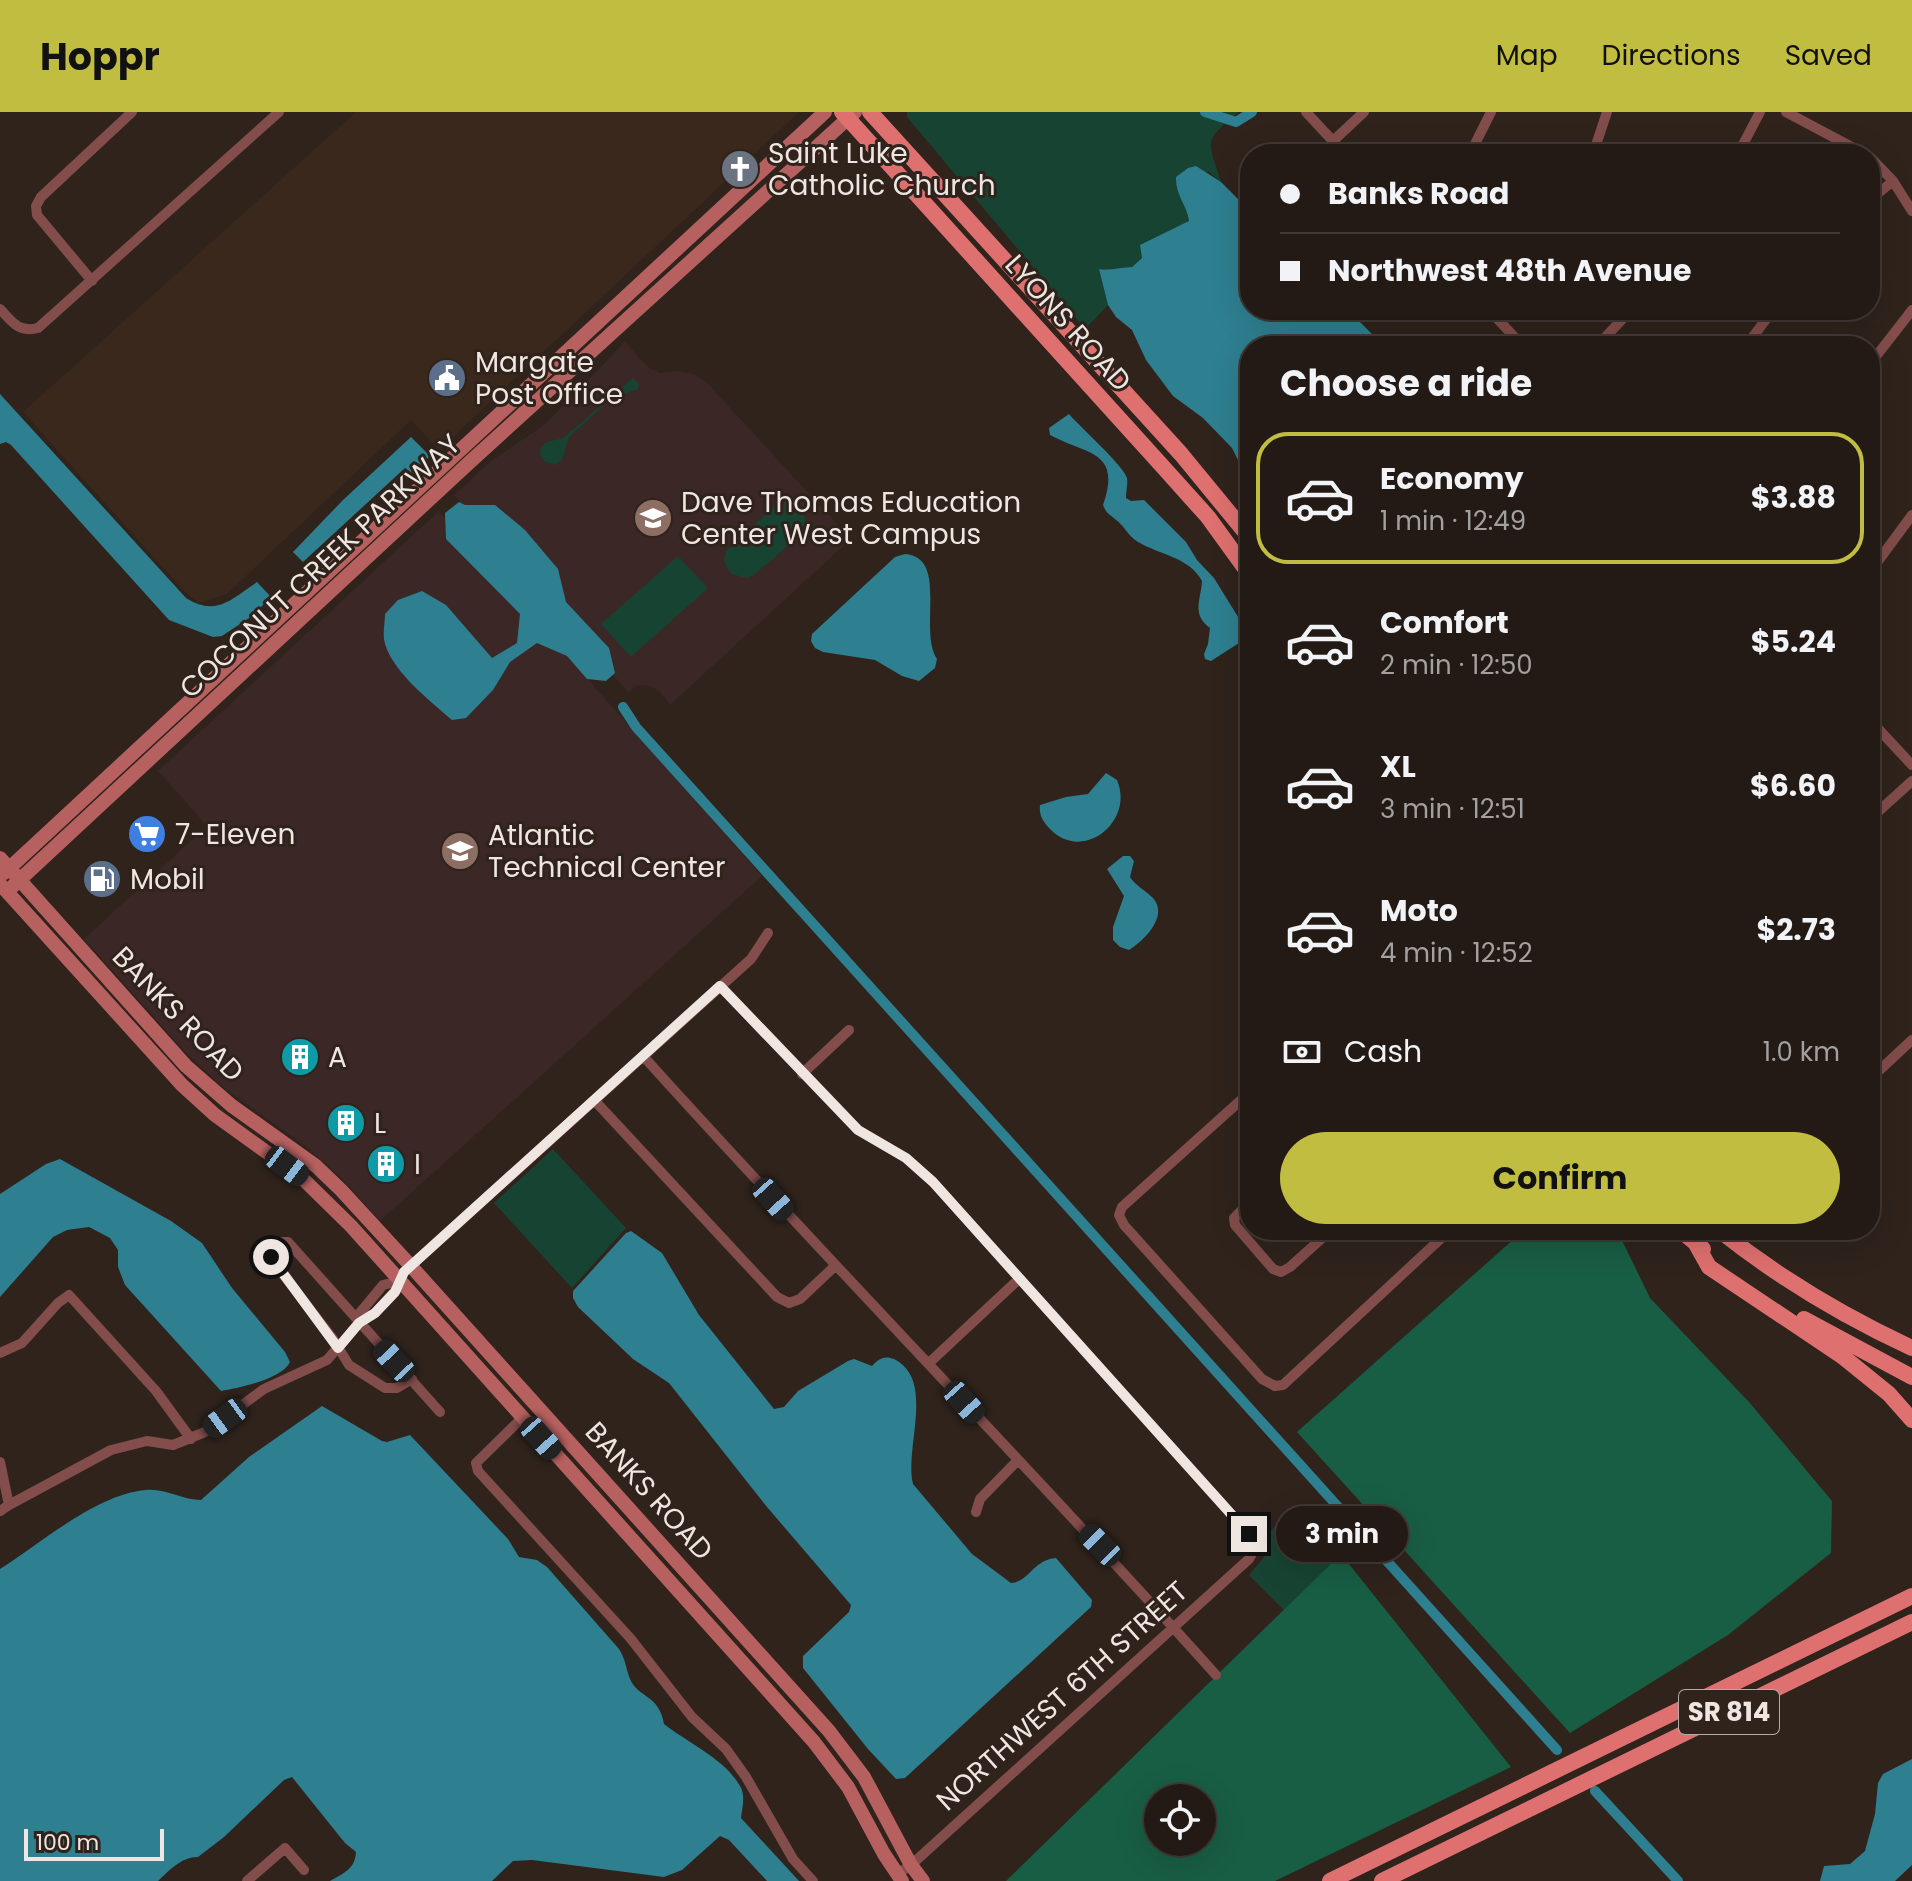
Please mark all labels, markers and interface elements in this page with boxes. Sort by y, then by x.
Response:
text: Hoppr [40,30,160,83]
text: Map [1496,36,1558,75]
text: Directions [1602,36,1741,75]
text: Saved [1785,36,1872,75]
place label: Saint Luke Catholic Church [768,134,996,205]
church icon: Saint Luke Catholic Church [719,148,761,190]
text: Banks Road [1328,172,1509,215]
street label: LYONS ROAD [996,246,1140,400]
text: Northwest 48th Avenue [1328,249,1691,292]
place label: Margate Post Office [475,343,623,414]
public building icon: Margate Post Office [426,357,468,399]
text: Choose a ride [1280,358,1532,409]
street label: COCONUT CREEK PARKWAY [171,425,469,707]
text: Economy [1380,457,1524,500]
icon: car [1284,462,1356,534]
text: $3.88 [1751,476,1836,519]
place label: Dave Thomas Education Center West Campus [681,483,1021,554]
school or university icon: Dave Thomas Education Center West Campus [632,497,674,539]
text: 1 min · 12:49 [1380,503,1526,539]
text: Comfort [1380,601,1509,644]
icon: car [1284,606,1356,678]
text: $5.24 [1751,620,1836,663]
text: 2 min · 12:50 [1380,647,1533,683]
text: XL [1380,745,1416,788]
icon: car [1284,750,1356,822]
text: $6.60 [1750,764,1836,807]
text: 3 min · 12:51 [1380,791,1525,827]
supermarket icon: 7-Eleven [126,813,168,855]
place label: 7-Eleven [175,815,295,854]
place label: Atlantic Technical Center [488,816,725,887]
school or university icon: Atlantic Technical Center [439,830,481,872]
fuel station icon: Mobil [81,858,123,900]
place label: Mobil [130,860,205,899]
text: Moto [1380,889,1458,932]
icon: car [1284,894,1356,966]
text: $2.73 [1756,908,1836,951]
text: 4 min · 12:52 [1380,935,1533,971]
street label: BANKS ROAD [103,938,253,1090]
icon: cash [1280,1030,1324,1074]
text: Cash [1344,1030,1422,1073]
text: 1.0 km [1763,1034,1840,1070]
building icon: A [279,1036,321,1078]
place label: A [328,1038,347,1077]
building icon: L [325,1102,367,1144]
place label: L [374,1104,386,1143]
button: Confirm [1280,1132,1840,1224]
car [261,1142,313,1190]
building icon: I [365,1143,407,1185]
place label: I [414,1145,421,1184]
car [748,1173,798,1225]
route start [253,1239,289,1275]
car [369,1335,419,1387]
car [939,1376,989,1428]
car [199,1394,251,1442]
car [516,1412,566,1464]
street label: BANKS ROAD [576,1413,722,1569]
callout: 3 min [1277,1506,1409,1562]
route end [1231,1516,1267,1552]
text: 3 min [1305,1516,1379,1552]
car [1075,1520,1125,1570]
street label: NORTHWEST 6TH STREET [928,1572,1196,1820]
road number: SR 814 [1679,1690,1779,1734]
map controls [1144,1784,1216,1856]
button: locate [1144,1784,1216,1856]
scale bar [24,1825,164,1861]
text: 100 m [36,1827,99,1858]

